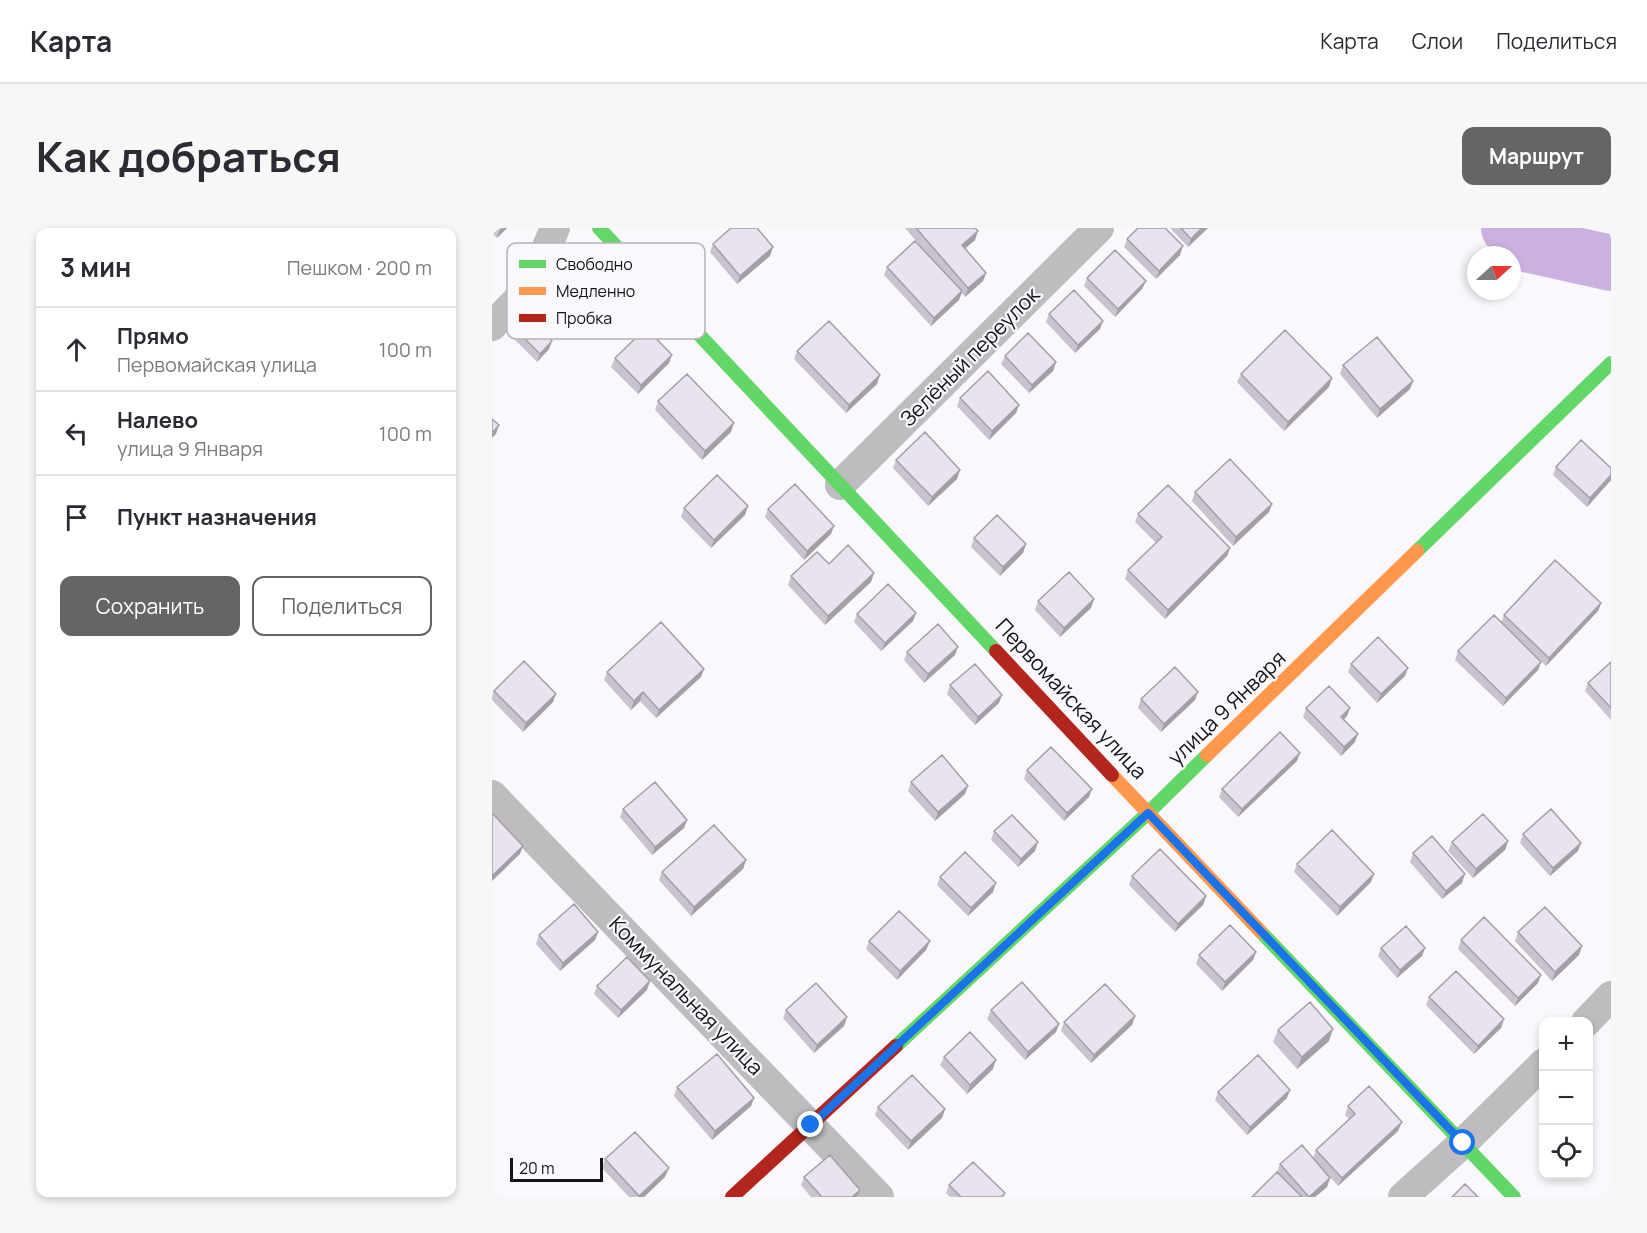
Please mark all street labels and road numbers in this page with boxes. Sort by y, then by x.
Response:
street label: Зелёный переулок [894,280,1045,432]
street label: Первомайская улица [990,612,1154,785]
street label: улица 9 Января [1161,644,1291,771]
street label: Коммунальная улица [604,910,770,1081]

